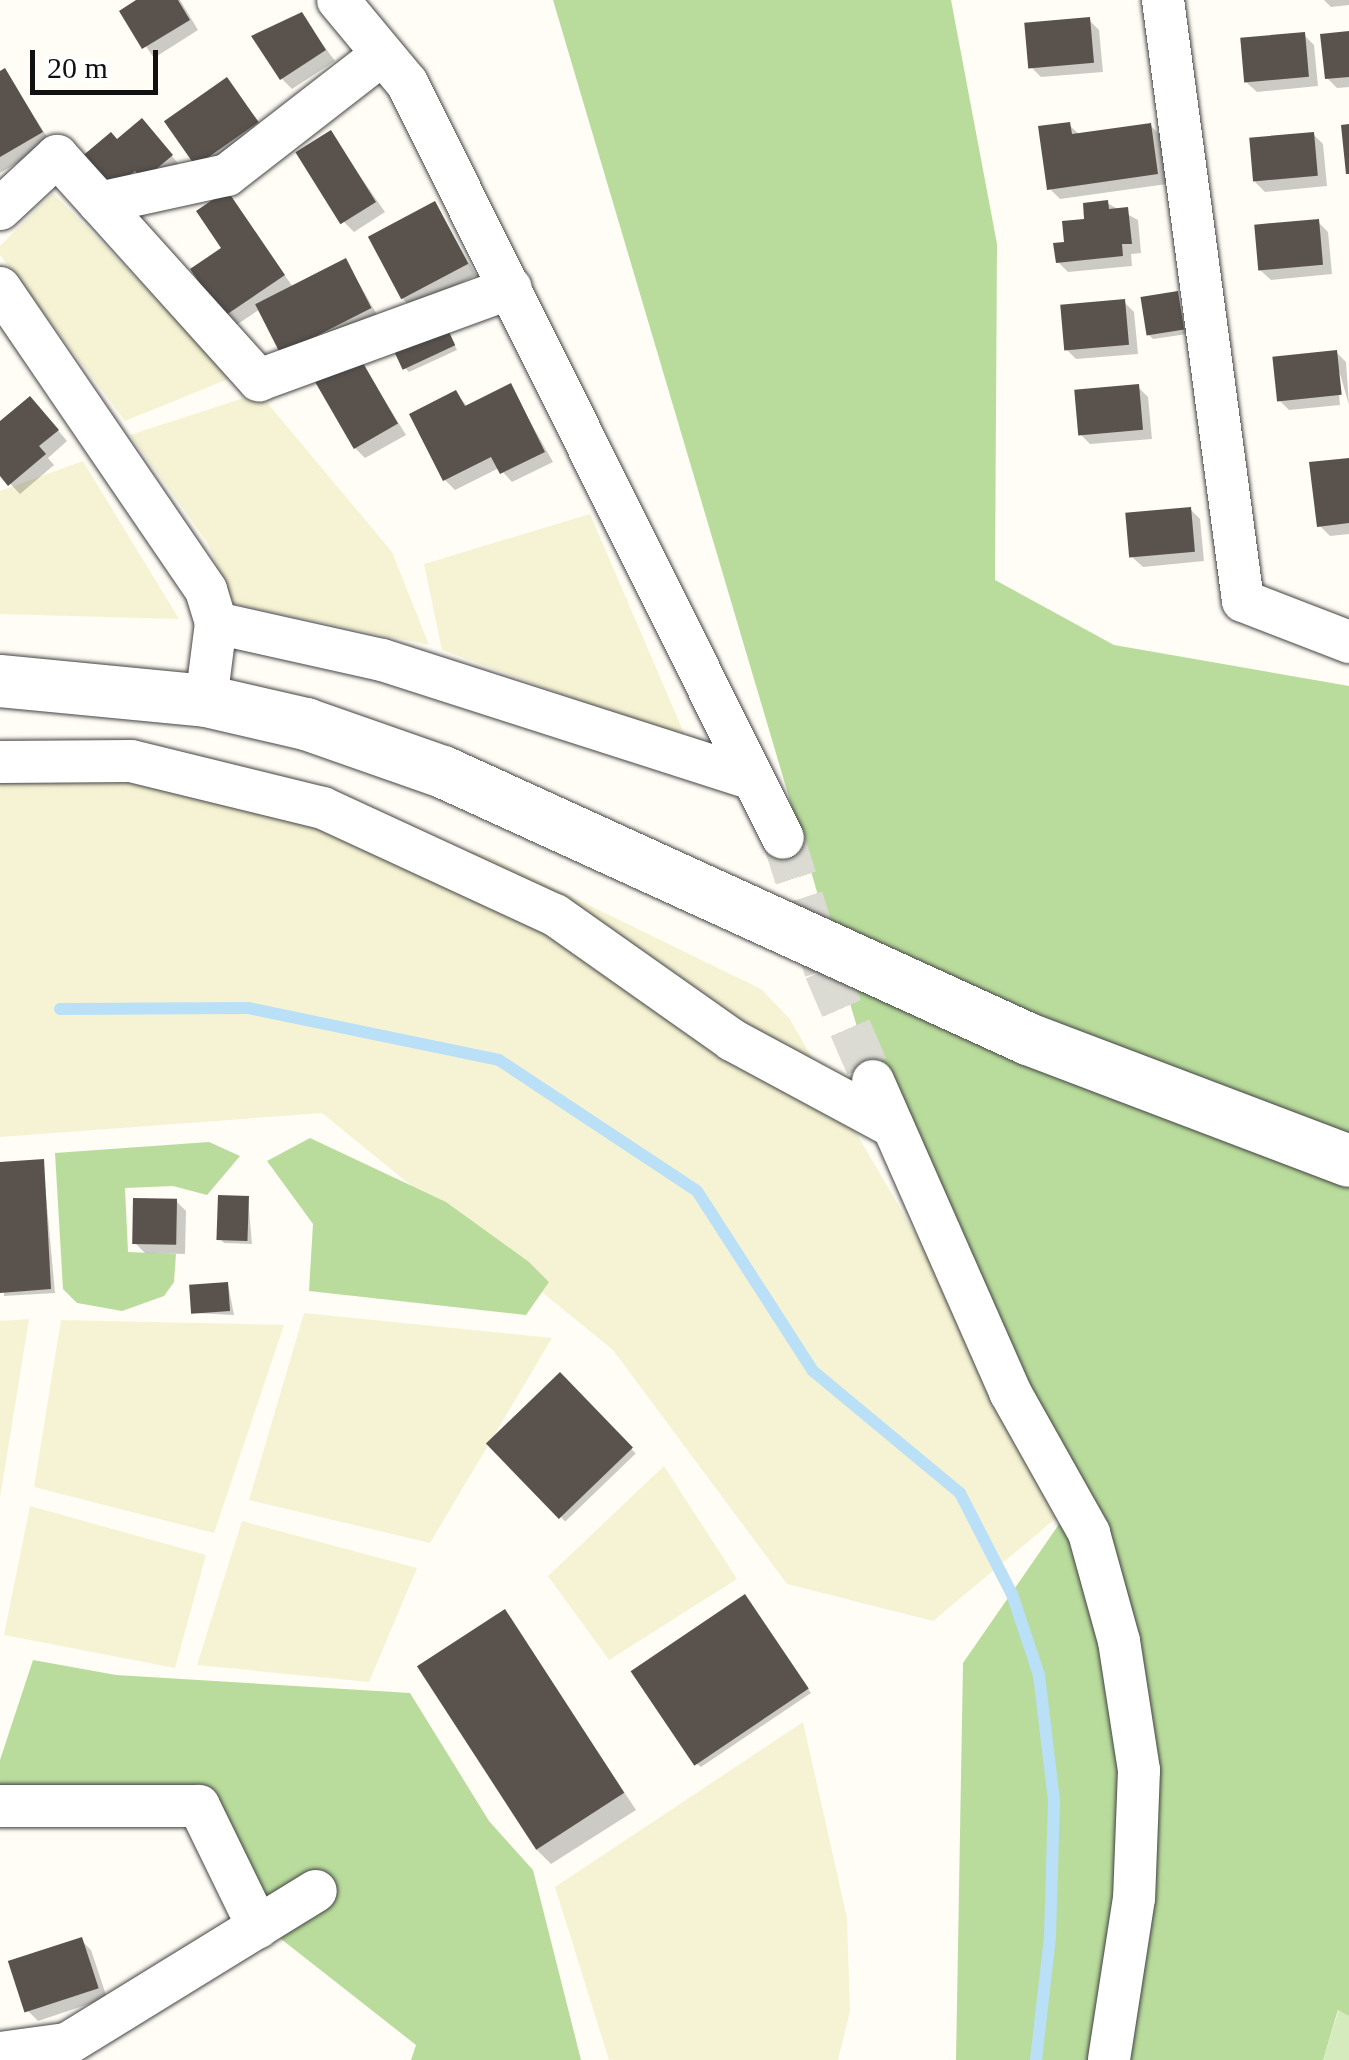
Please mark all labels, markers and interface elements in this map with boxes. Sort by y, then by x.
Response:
scale bar [35,30,162,92]
text: 20 m [47,51,108,84]

